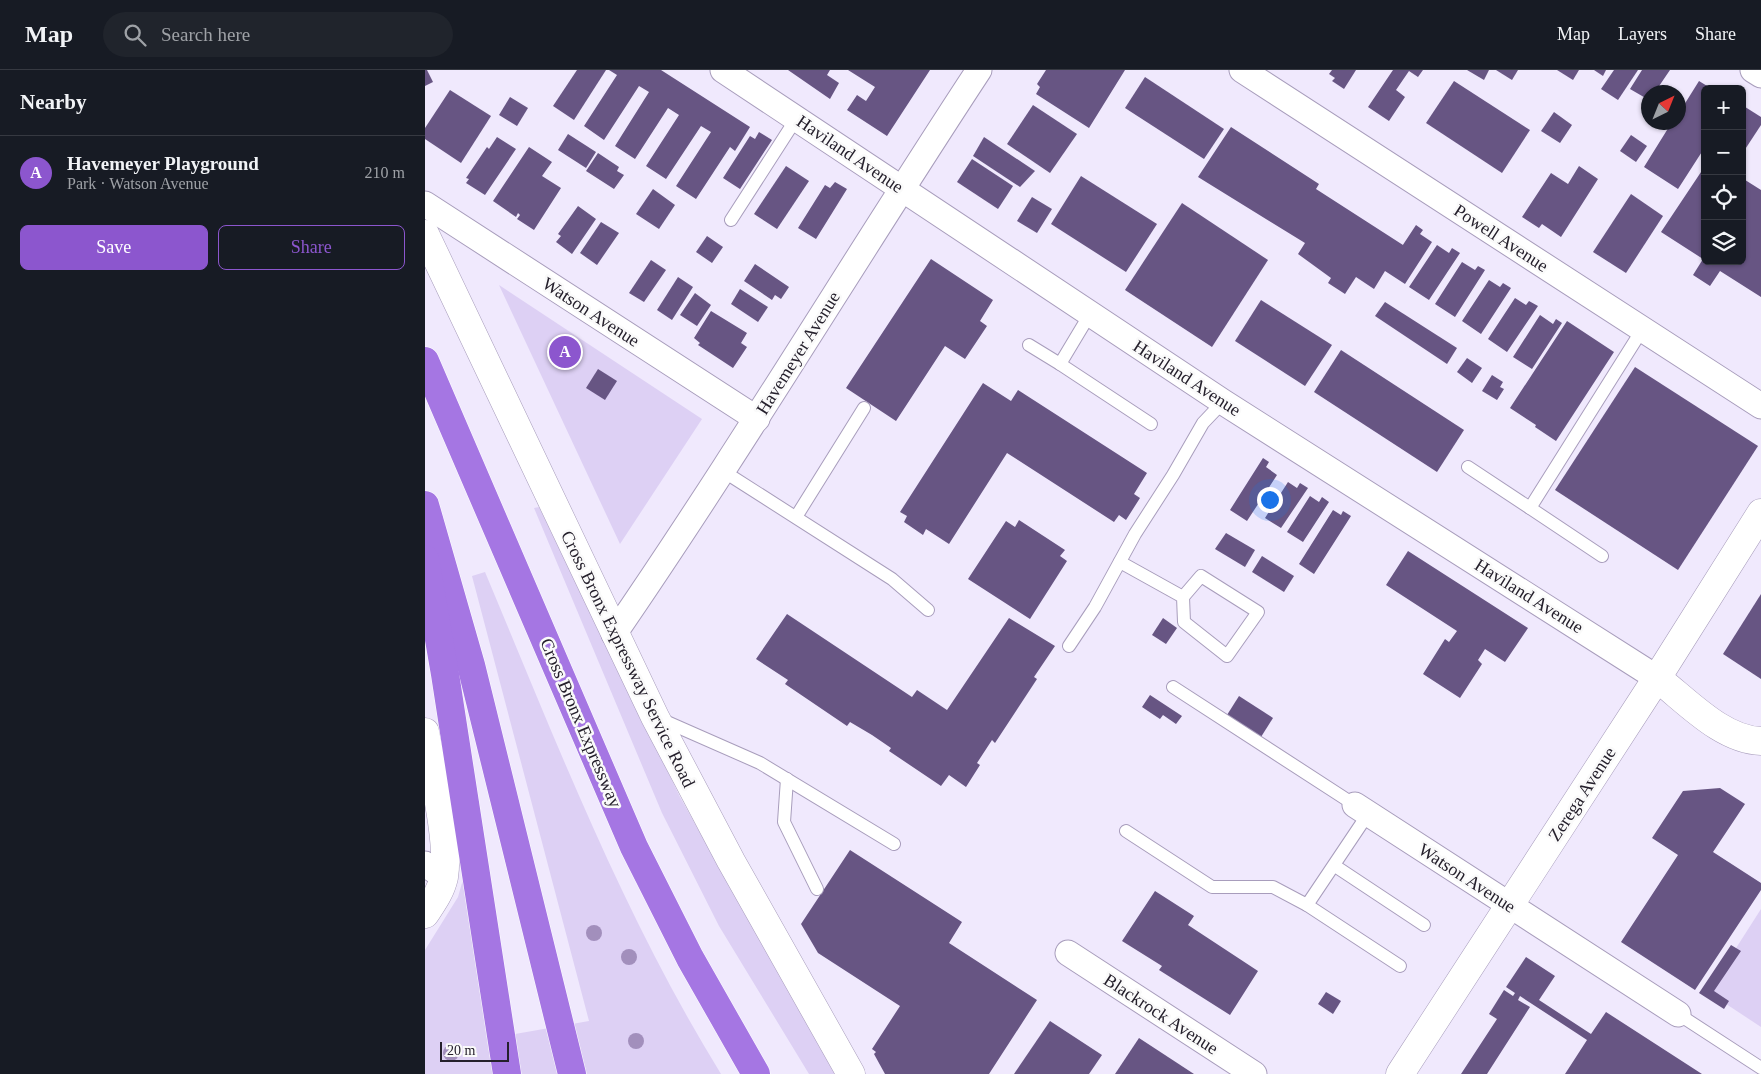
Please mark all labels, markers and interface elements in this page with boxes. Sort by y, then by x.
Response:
search box [103,12,453,57]
text: Map [25,21,73,47]
icon: search [121,21,149,49]
text: Search here [161,24,250,45]
text: Map [1557,24,1590,44]
text: Layers [1618,24,1667,44]
text: Share [1695,24,1736,44]
north arrow [1641,85,1686,130]
map controls [1701,85,1746,265]
button: + [1701,85,1746,130]
text: Nearby [20,90,87,114]
street label: Haviland Avenue [793,111,907,197]
button: − [1701,130,1746,175]
text: Havemeyer Playground [67,153,259,174]
text: A [30,164,42,181]
text: 210 m [365,164,405,181]
text: Park · Watson Avenue [67,175,209,192]
button: locate [1701,175,1746,220]
street label: Powell Avenue [1450,200,1552,276]
button: layers [1701,220,1746,265]
button: Save [20,225,208,270]
button: Share [218,225,405,270]
street label: Watson Avenue [538,272,644,352]
street label: Havemeyer Avenue [752,288,844,418]
pin: A [549,333,581,371]
street label: Haviland Avenue [1129,336,1245,420]
your location [1257,487,1283,513]
street label: Cross Bronx Expressway Service Road [556,527,700,791]
street label: Haviland Avenue [1471,555,1587,637]
street label: Cross Bronx Expressway [536,635,626,811]
street label: Zerega Avenue [1544,743,1620,845]
street label: Watson Avenue [1415,839,1519,917]
street label: Blackrock Avenue [1100,970,1222,1058]
scale bar [440,1039,509,1062]
text: 20 m [447,1043,475,1058]

